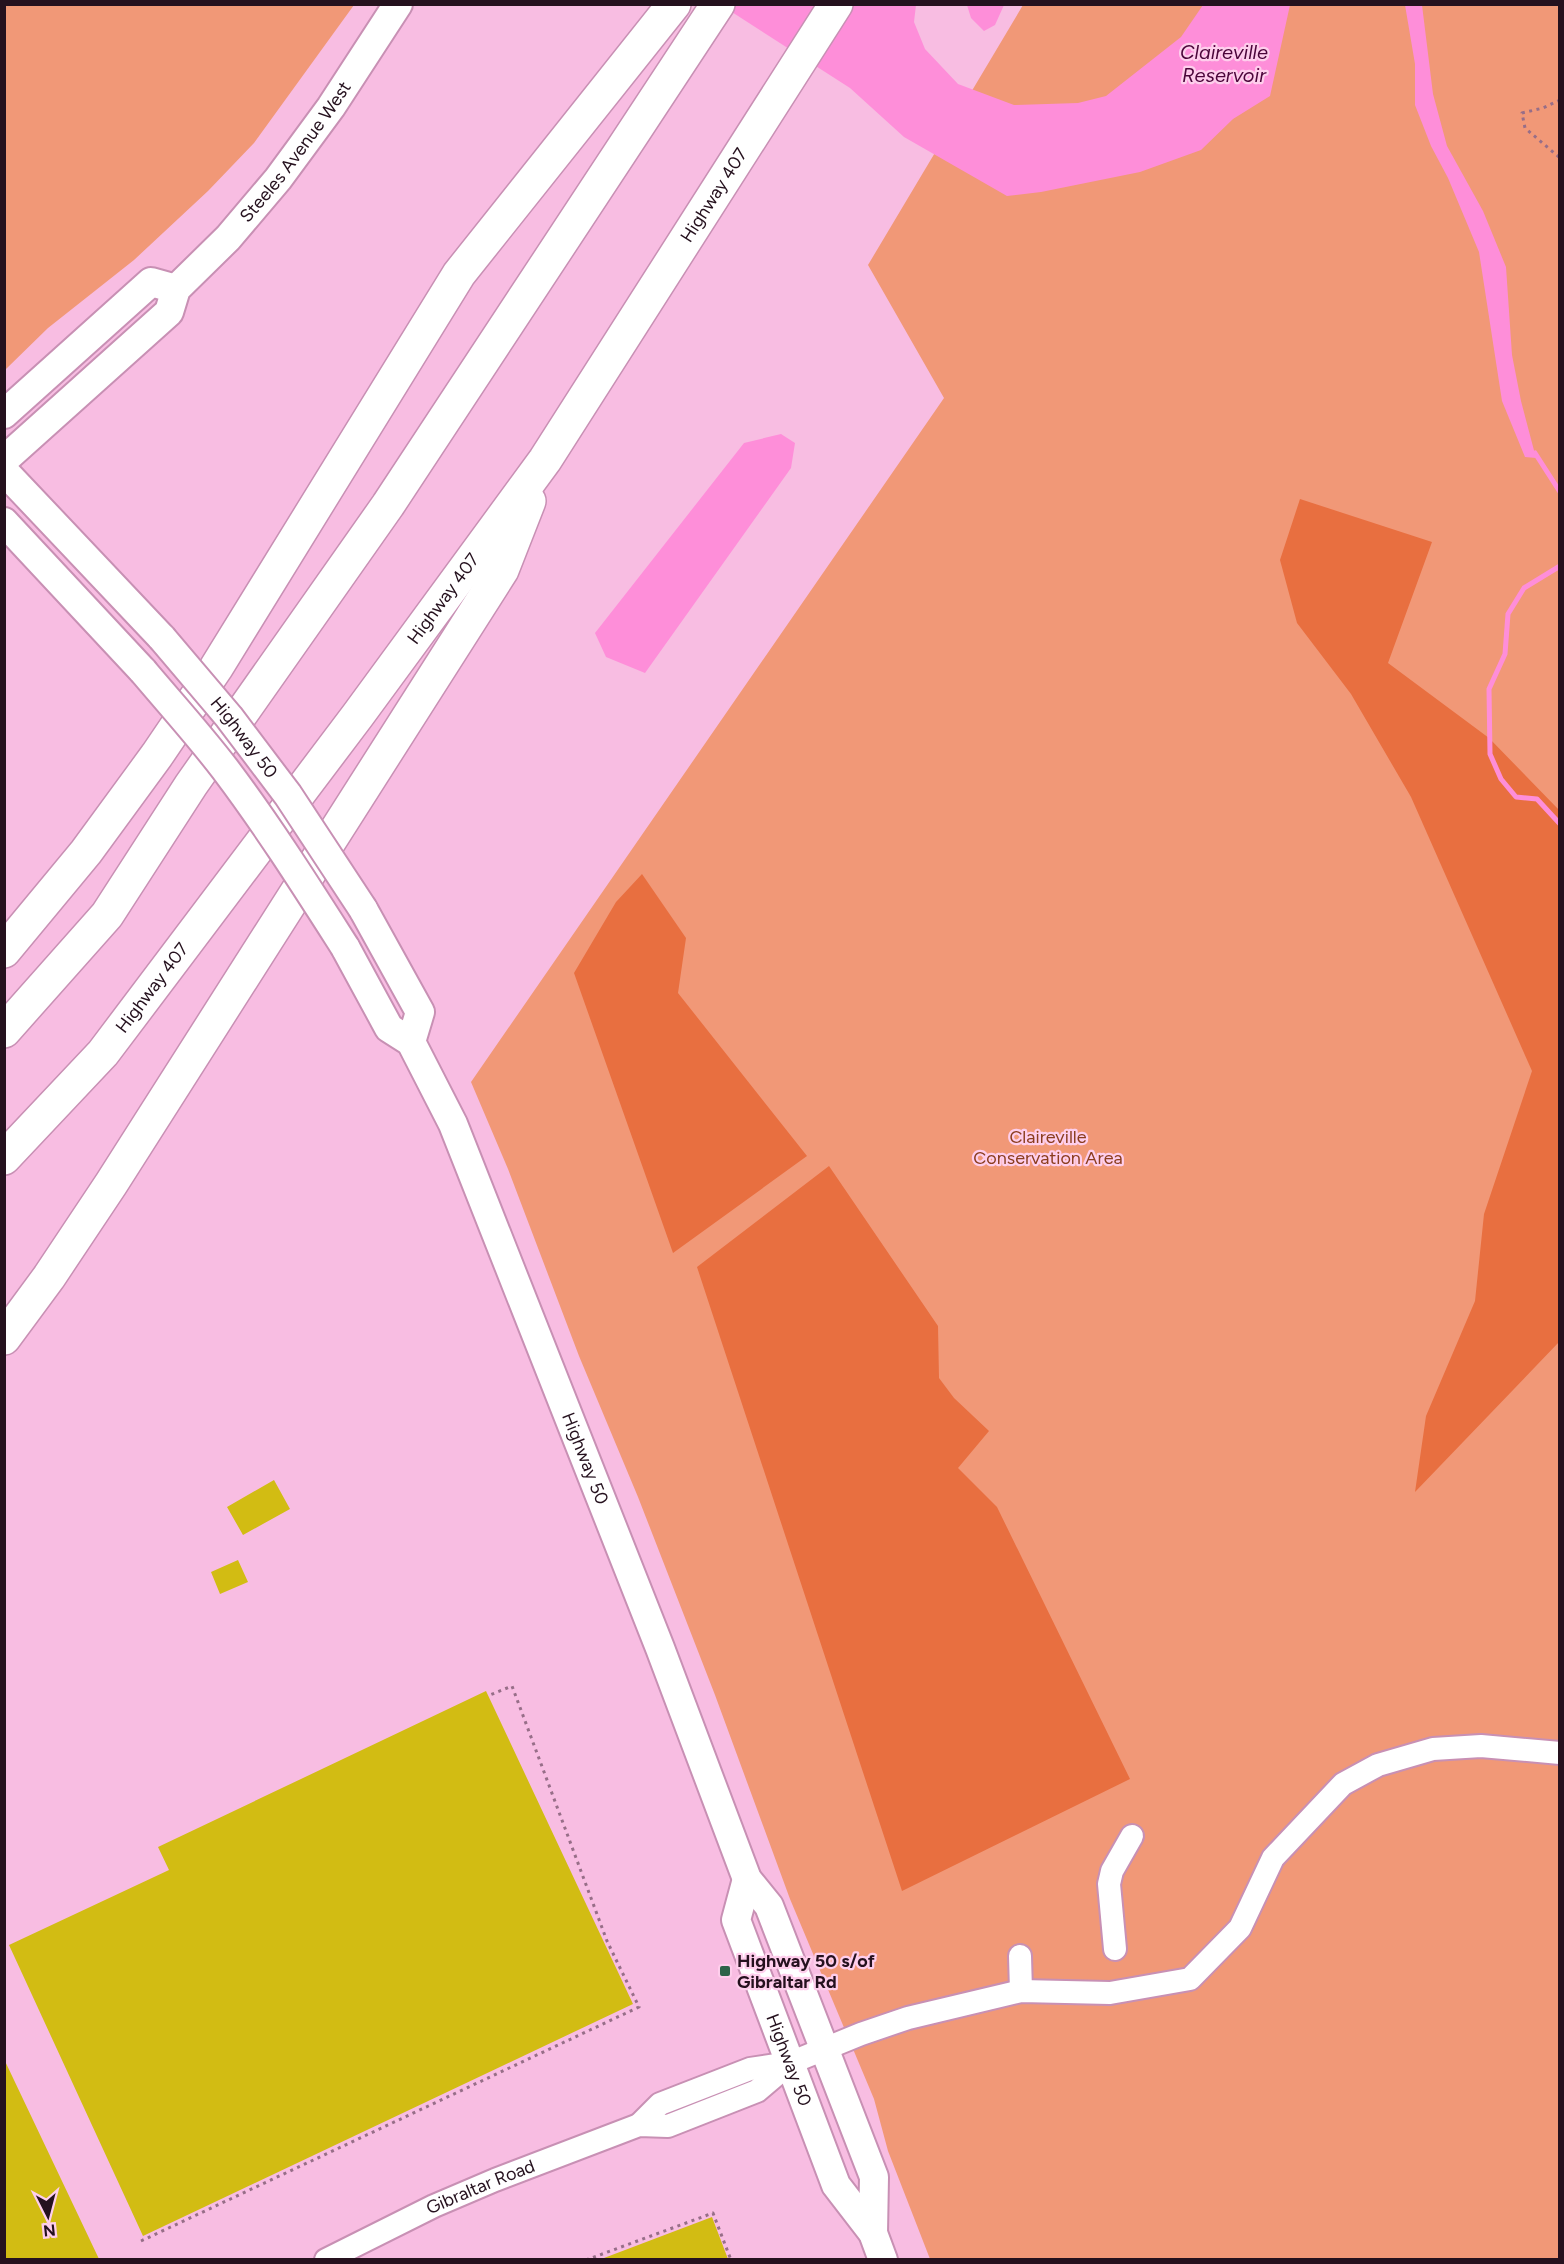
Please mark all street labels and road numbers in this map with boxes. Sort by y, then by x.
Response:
street label: Steeles Avenue West [235,77,356,227]
street label: Highway 407 [676,144,752,246]
street label: Highway 407 [403,549,484,648]
street label: Highway 50 [206,692,282,783]
street label: Highway 407 [111,938,194,1037]
street label: Highway 50 [557,1409,613,1508]
street label: Highway 50 [761,2011,816,2109]
street label: Gibraltar Road [422,2155,538,2219]

